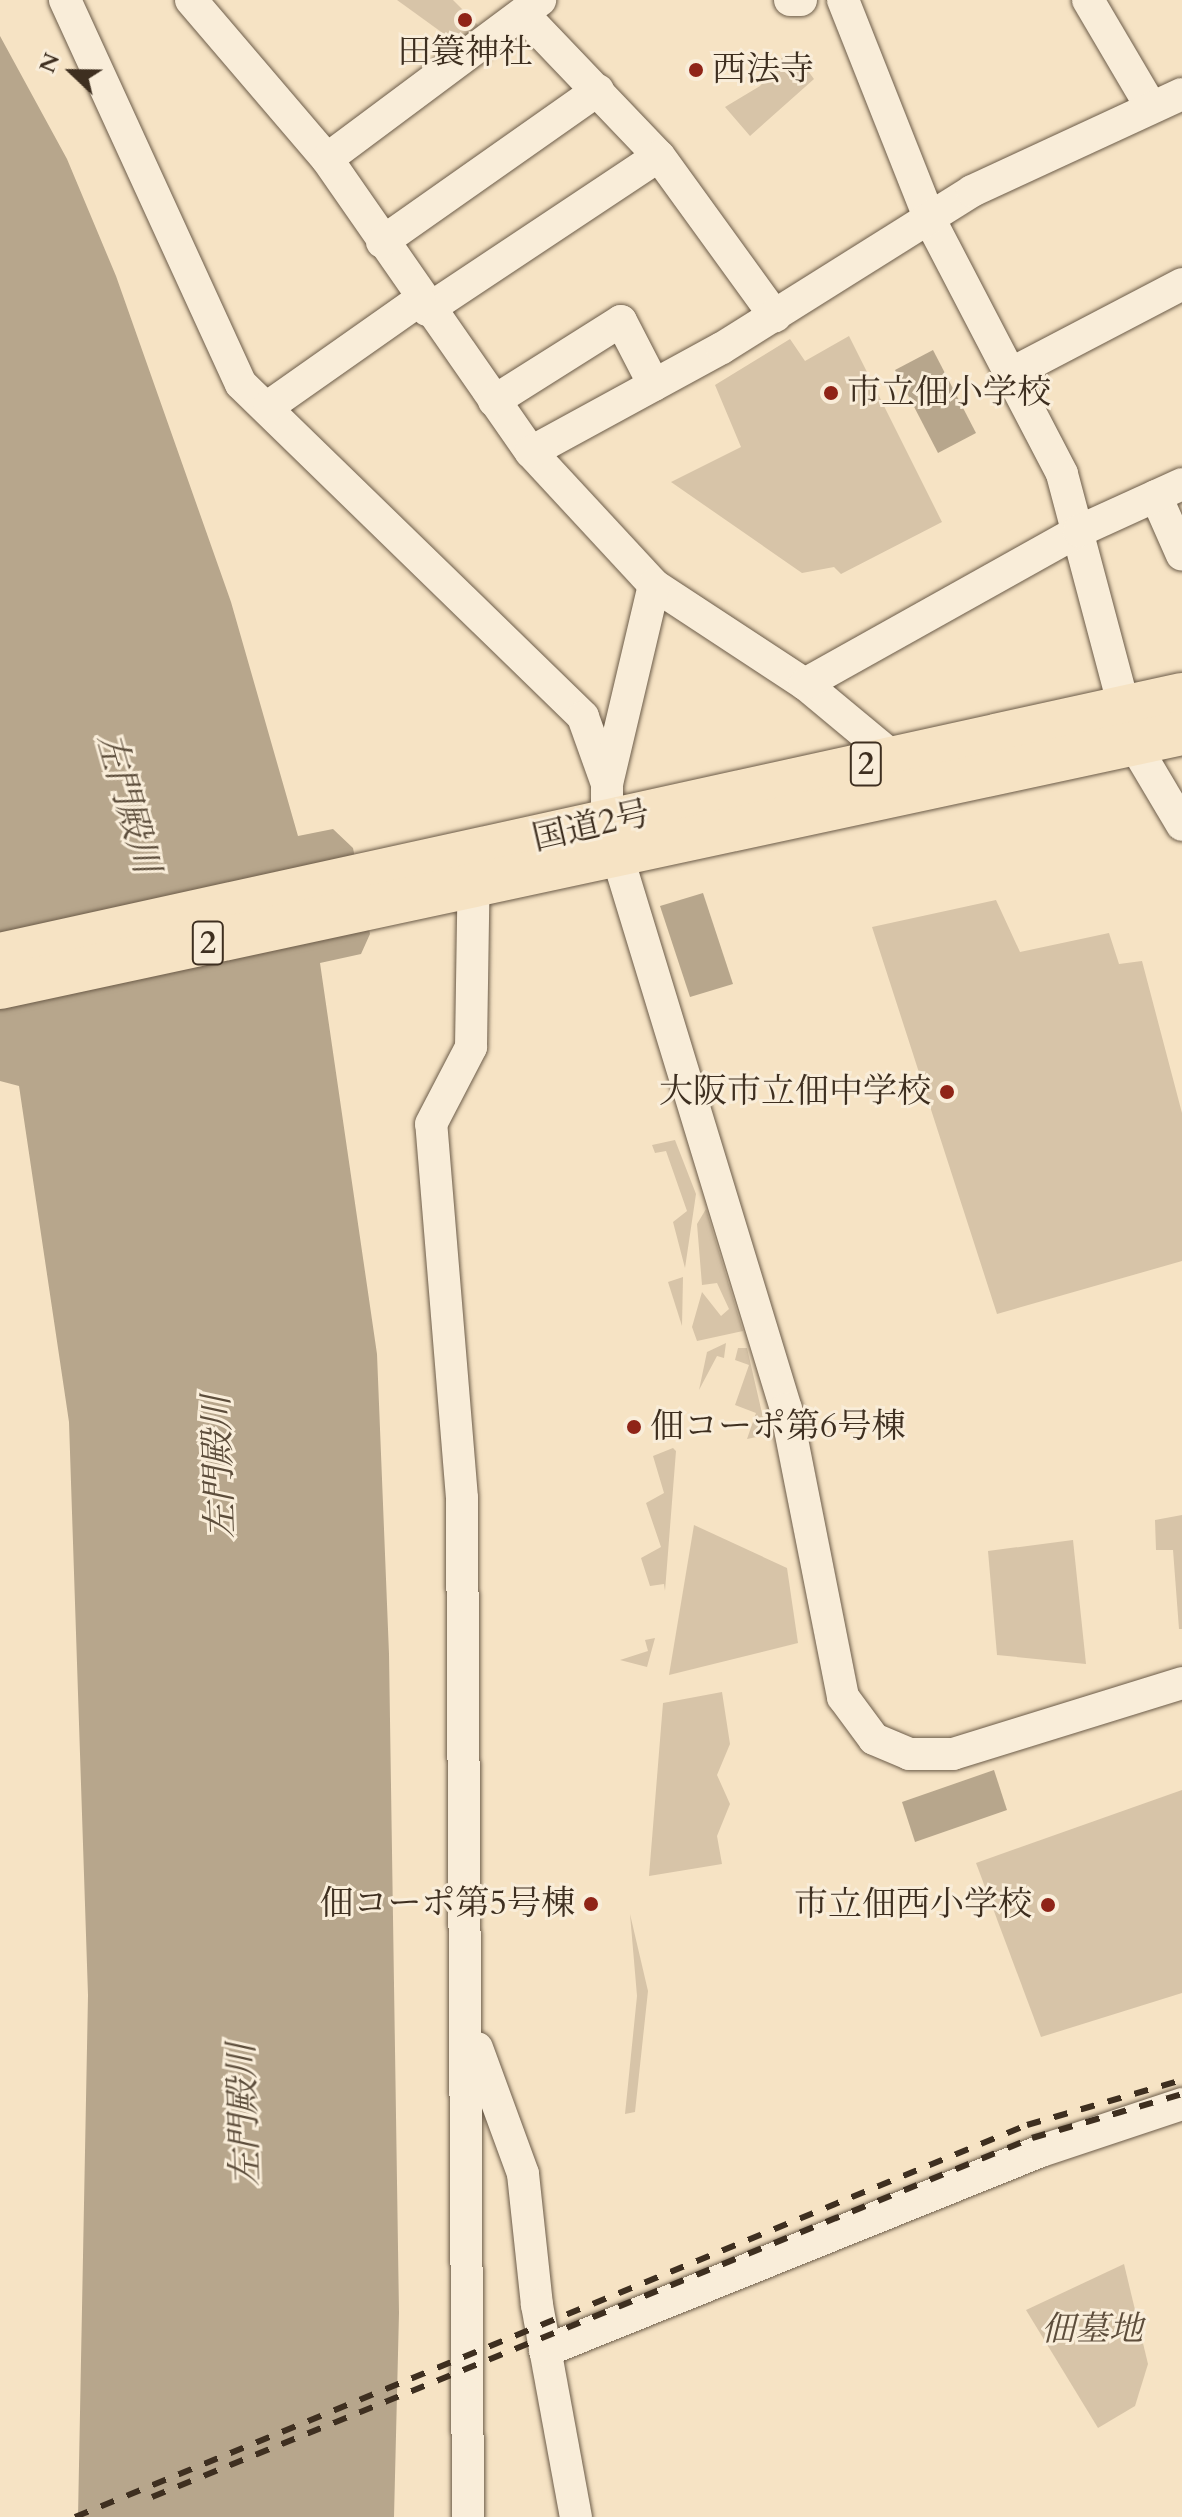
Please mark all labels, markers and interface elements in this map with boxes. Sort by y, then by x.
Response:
marker: 田簑神社 [456,11,474,29]
north arrow [32,32,112,112]
place label: 田簑神社 [397,33,533,73]
text: N [32,49,67,77]
place label: 西法寺 [712,50,814,90]
marker: 西法寺 [687,61,705,79]
place label: 市立佃小学校 [847,373,1051,413]
marker: 市立佃小学校 [822,384,840,402]
water label: 左門殿川 [87,728,169,878]
road number: 2 [848,736,884,792]
street label: 国道2号 [528,793,654,859]
road number: 2 [190,915,226,971]
place label: 大阪市立佃中学校 [659,1072,931,1112]
marker: 大阪市立佃中学校 [938,1083,956,1101]
water label: 左門殿川 [195,1394,243,1540]
place label: 佃コーポ第6号棟 [650,1407,905,1447]
marker: 佃コーポ第6号棟 [625,1418,643,1436]
place label: 佃コーポ第5号棟 [320,1884,575,1924]
place label: 市立佃西小学校 [794,1885,1032,1925]
marker: 佃コーポ第5号棟 [582,1895,600,1913]
marker: 市立佃西小学校 [1039,1896,1057,1914]
water label: 左門殿川 [220,2042,268,2188]
park label: 佃墓地 [1041,2310,1143,2350]

